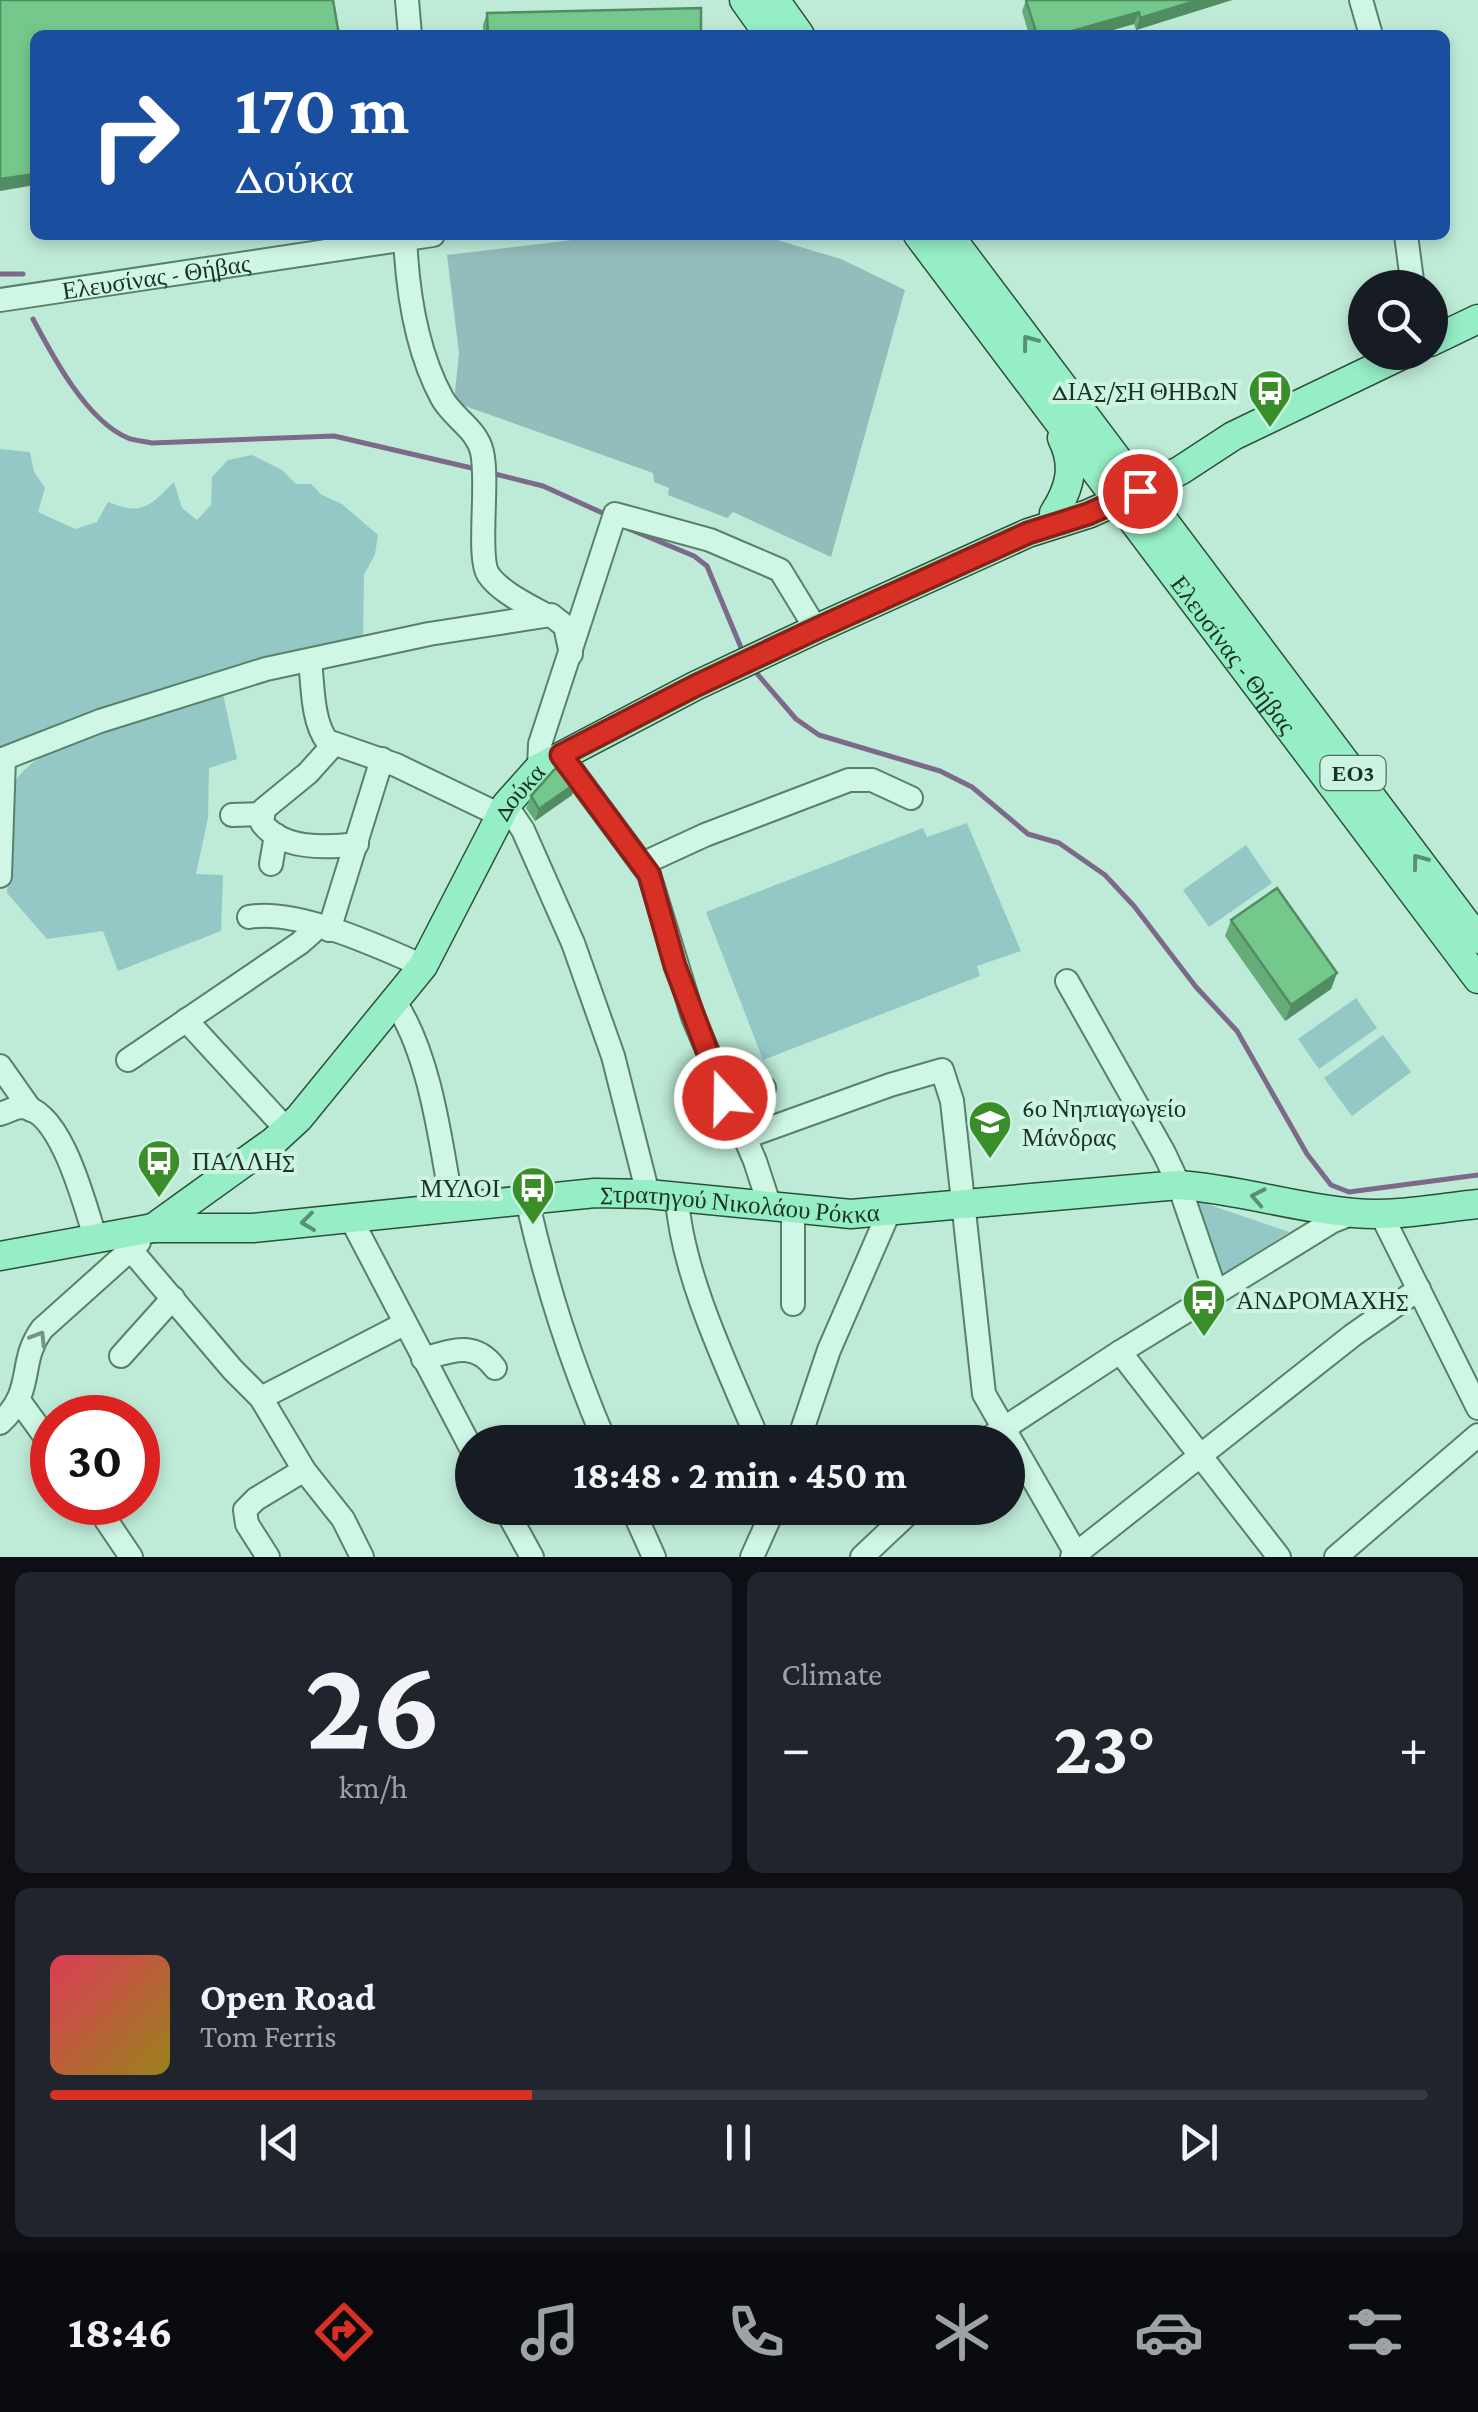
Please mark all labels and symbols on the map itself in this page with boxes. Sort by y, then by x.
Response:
street label: Ελευσίνας - Θήβας [60,249,252,304]
one-way arrow [1023,335,1040,353]
bus stop icon: ΔΙΑΣ/ΣΗ ΘΗΒΩΝ [1247,368,1293,429]
place label: ΔΙΑΣ/ΣΗ ΘΗΒΩΝ [1052,378,1238,405]
pin [1098,449,1183,534]
street label: Ελευσίνας - Θήβας [1166,570,1302,739]
road number: ΕΟ3 [1320,756,1386,790]
street label: Δούκα [487,758,550,825]
one-way arrow [1414,854,1431,872]
position arrow [673,1046,777,1150]
place label: 6ο Νηπιαγωγείο Μάνδρας [1022,1095,1186,1151]
school or university icon: 6ο Νηπιαγωγείο Μάνδρας [967,1099,1013,1160]
bus stop icon: ΠΑΛΛΗΣ [136,1138,182,1199]
place label: ΠΑΛΛΗΣ [192,1148,294,1175]
bus stop icon: ΜΥΛΟΙ [510,1165,556,1226]
place label: ΜΥΛΟΙ [420,1175,500,1202]
street label: Στρατηγού Νικολάου Ρόκκα [600,1180,881,1228]
one-way arrow [1249,1187,1266,1208]
one-way arrow [299,1211,315,1232]
bus stop icon: ΑΝΔΡΟΜΑΧΗΣ [1181,1277,1227,1338]
place label: ΑΝΔΡΟΜΑΧΗΣ [1236,1287,1408,1314]
one-way arrow [27,1330,46,1348]
speed limit sign: 30 [30,1395,160,1525]

